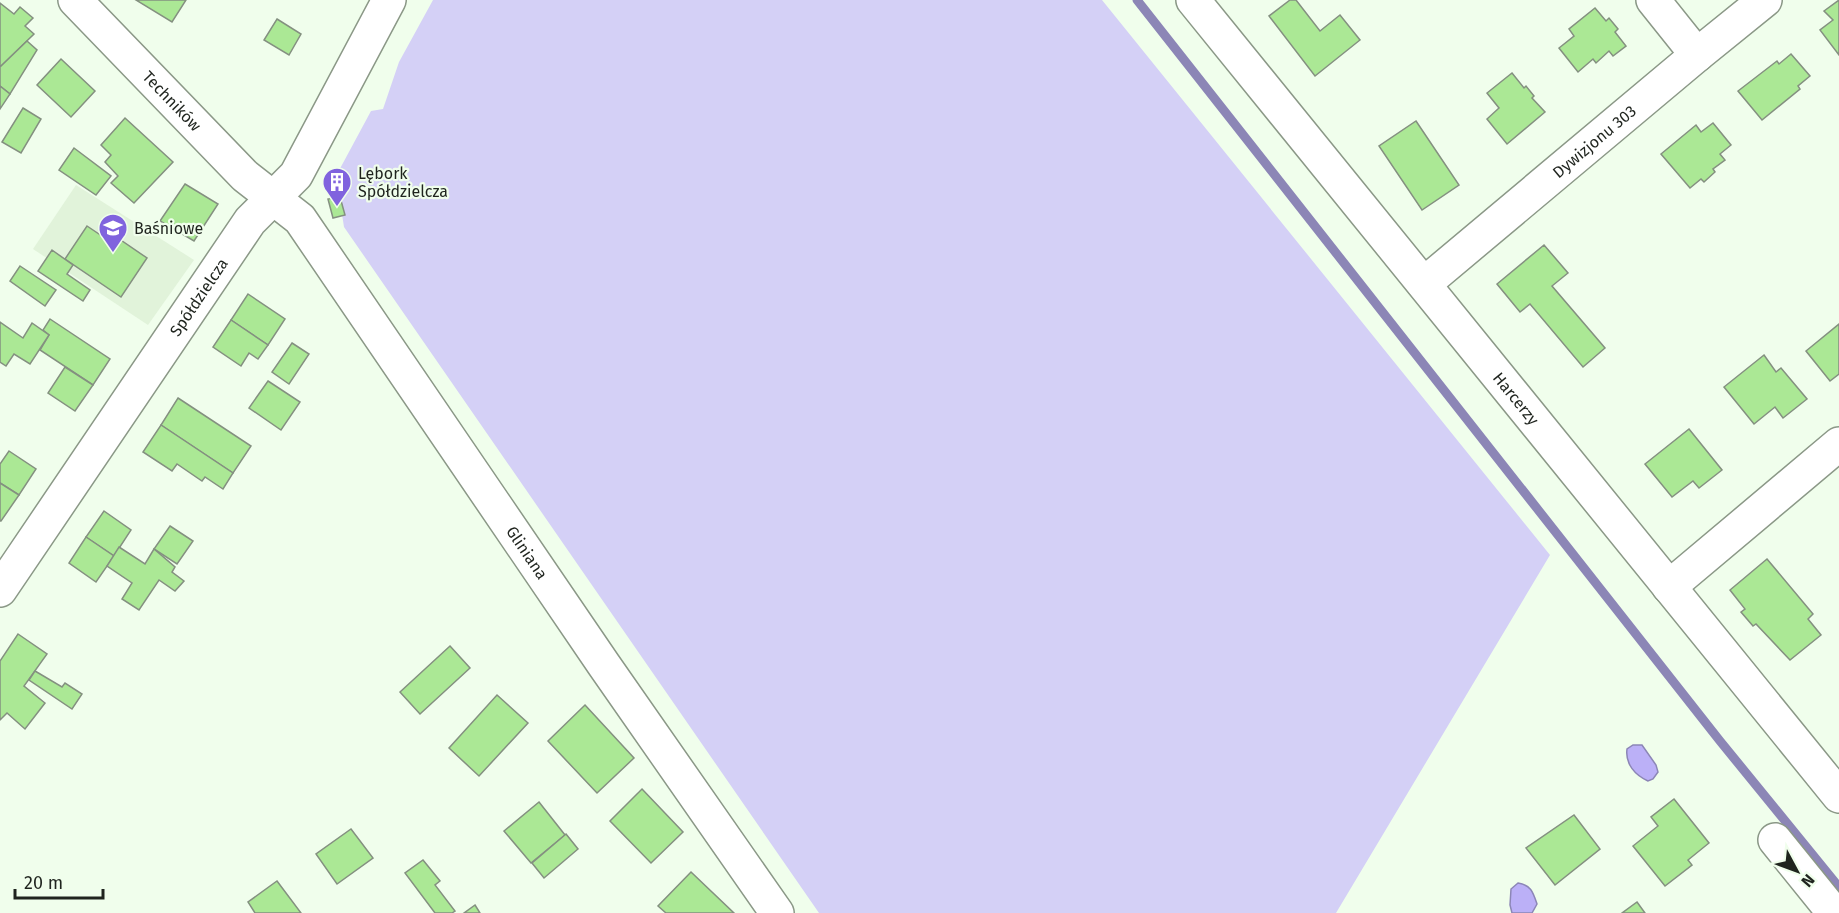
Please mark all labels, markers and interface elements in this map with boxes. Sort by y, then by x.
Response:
street label: Techników [139,67,205,135]
street label: Dywizjonu 303 [1549,101,1640,182]
place label: Lębork Spółdzielcza [358,164,448,201]
building icon: Lębork Spółdzielcza [321,166,353,208]
school or university icon: Baśniowe [97,212,129,254]
place label: Baśniowe [134,219,203,238]
street label: Spółdzielcza [166,255,232,340]
street label: Harcerzy [1489,368,1543,429]
street label: Gliniana [502,523,552,583]
north arrow [1767,841,1827,901]
scale bar [15,862,104,900]
text: N [1797,870,1819,891]
text: 20 m [24,872,63,894]

